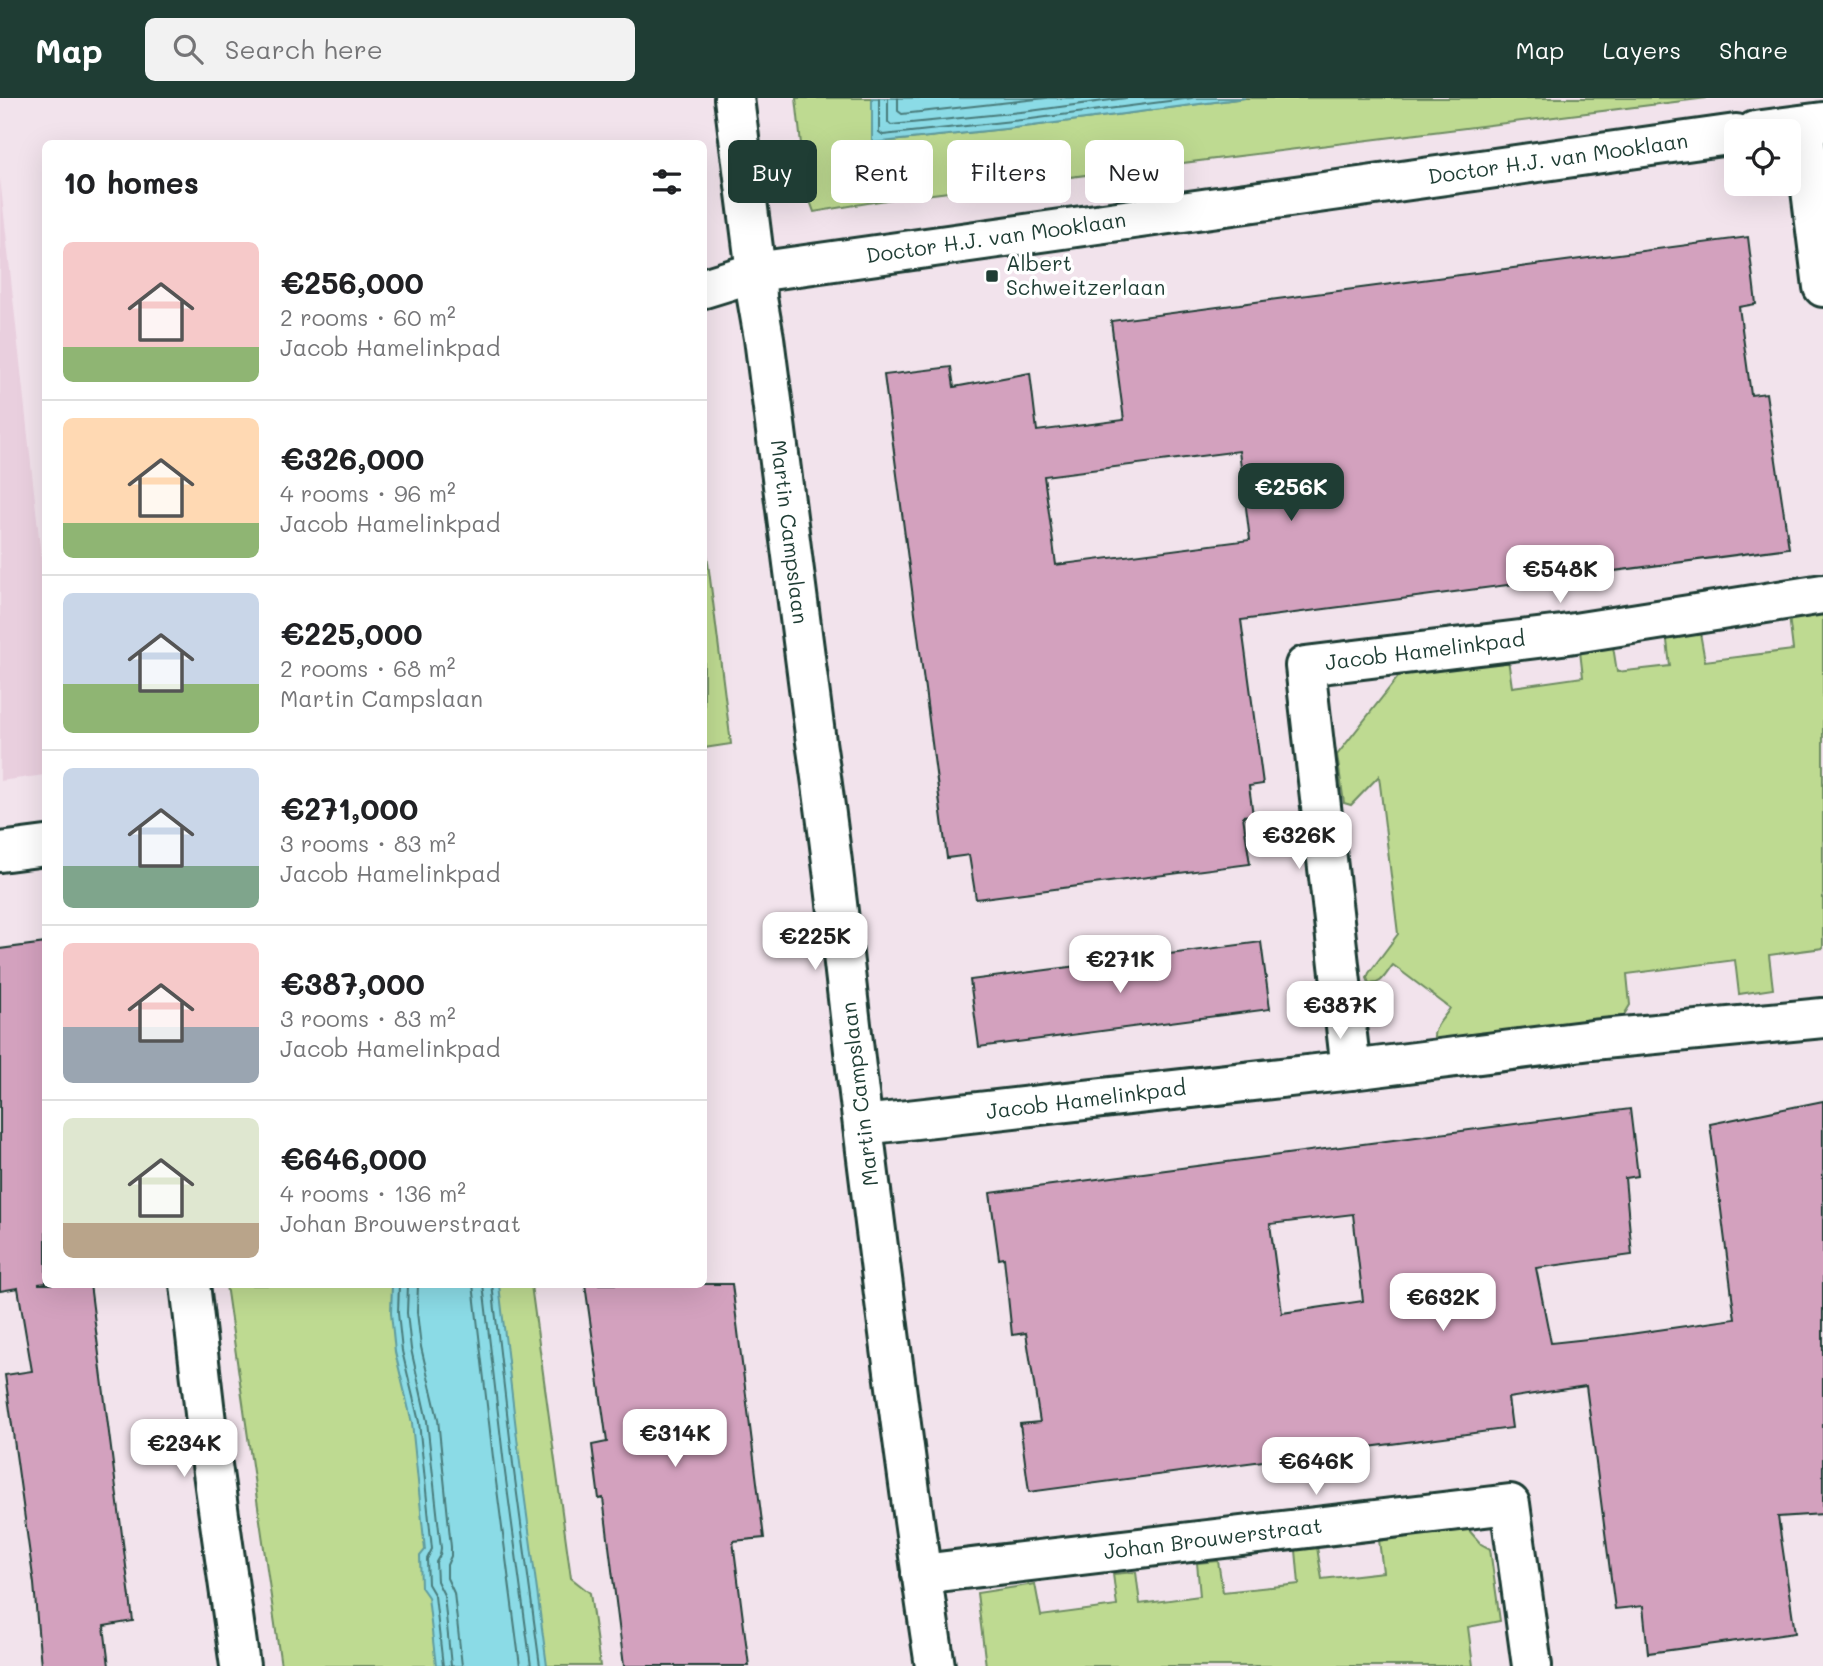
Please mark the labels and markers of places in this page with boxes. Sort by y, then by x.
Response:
place label: Albert Schweitzerlaan [1006,249,1165,300]
marker: Albert Schweitzerlaan [984,268,1000,284]
pin: €256K [1242,464,1340,523]
pin: €548K [1511,546,1609,605]
pin: €326K [1250,812,1348,871]
pin: €225K [766,912,864,972]
pin: €271K [1071,936,1169,995]
pin: €387K [1291,982,1389,1041]
pin: €632K [1394,1274,1492,1333]
pin: €314K [626,1410,724,1469]
pin: €234K [135,1420,233,1479]
pin: €646K [1267,1438,1365,1497]

